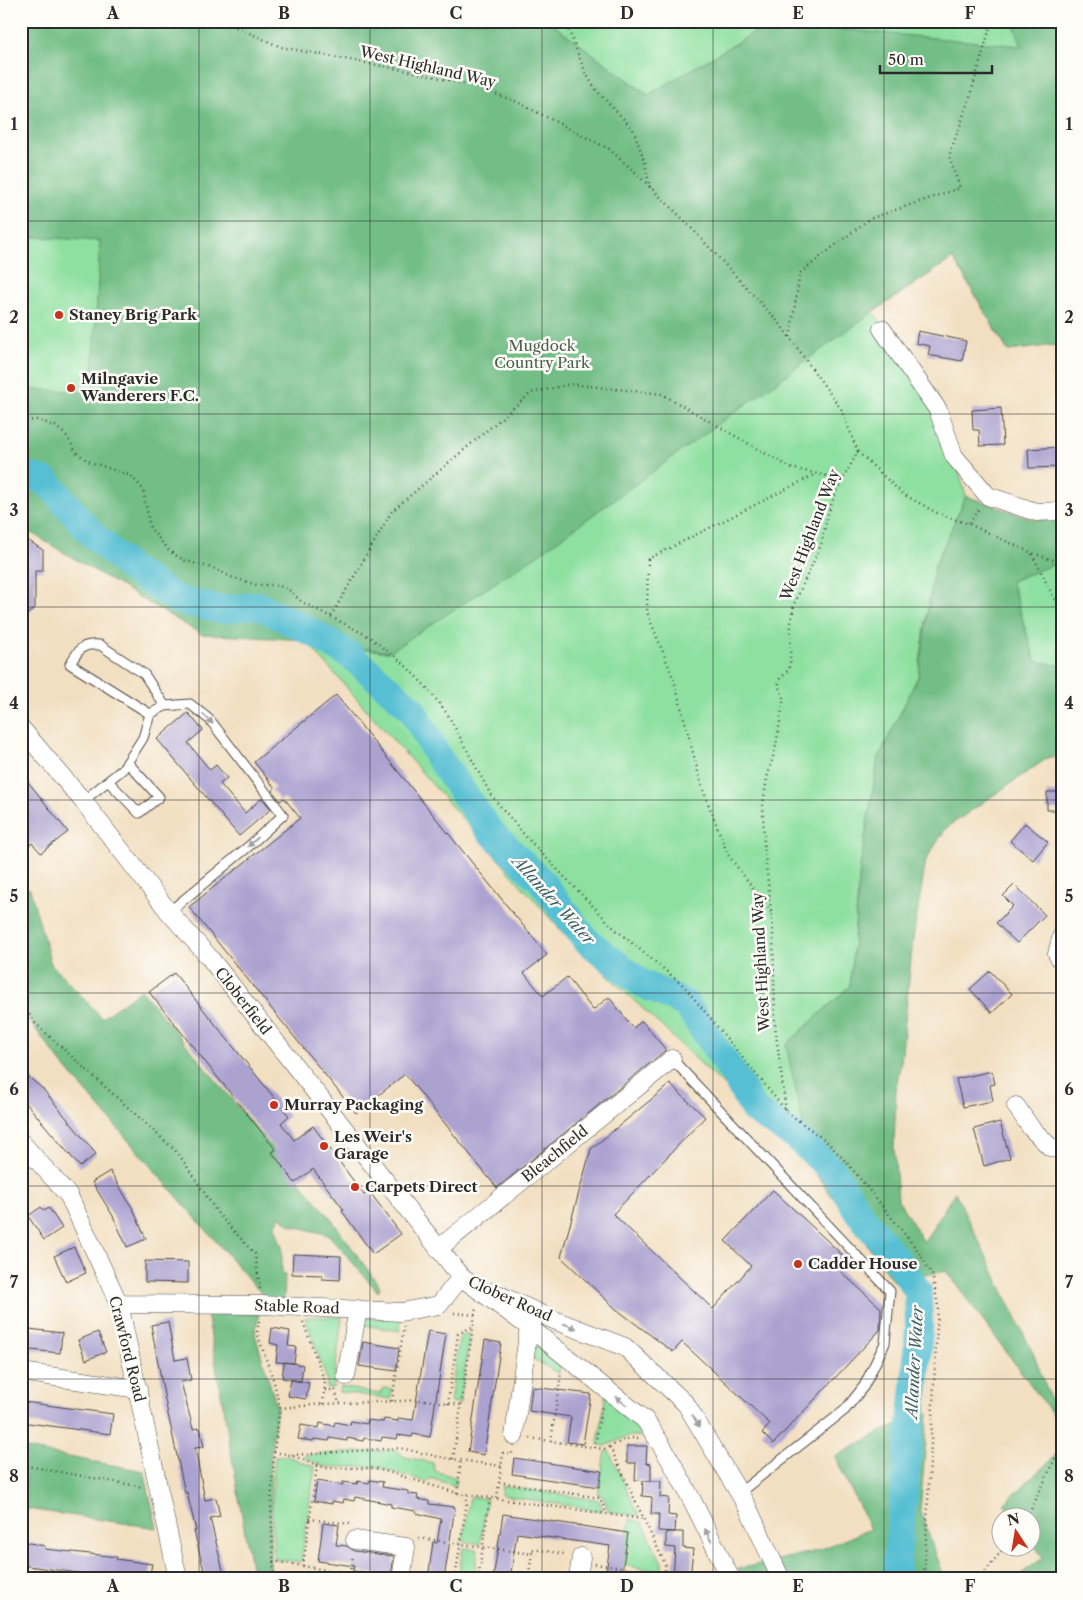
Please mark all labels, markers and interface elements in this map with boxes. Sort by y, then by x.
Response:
text: A [106,3,120,23]
text: B [278,3,290,23]
text: C [450,3,462,23]
text: D [620,3,634,23]
text: E [792,3,804,23]
text: F [965,3,976,23]
street label: West Highland Way [357,41,499,92]
scale bar [880,42,993,74]
text: 50 m [888,50,924,69]
text: 1 [10,114,18,134]
text: 1 [1065,114,1073,134]
place label: Staney Brig Park [69,305,198,324]
text: 2 [9,307,19,327]
text: 2 [1064,307,1074,327]
marker: Staney Brig Park [53,309,65,321]
park label: Mugdock Country Park [494,336,591,372]
place label: Milngavie Wanderers F.C. [80,369,199,405]
marker: Milngavie Wanderers F.C. [65,382,77,394]
street label: West Highland Way [775,466,844,604]
text: 3 [9,500,19,520]
text: 3 [1064,500,1074,520]
text: 4 [9,693,19,713]
text: 4 [1064,693,1074,713]
one-way arrow [202,713,214,725]
one-way arrow [246,837,259,848]
water label: Allander Water [507,849,600,950]
text: 5 [10,886,19,906]
text: 5 [1065,886,1074,906]
street label: West Highland Way [747,891,774,1033]
street label: Cloberfield [211,963,276,1038]
text: 6 [9,1079,19,1099]
text: 6 [1064,1079,1074,1099]
place label: Murray Packaging [284,1095,424,1114]
marker: Murray Packaging [268,1099,280,1111]
street label: Bleachfield [518,1121,592,1186]
place label: Les Weir's Garage [334,1127,412,1163]
marker: Les Weir's Garage [318,1140,330,1152]
place label: Carpets Direct [365,1177,478,1196]
marker: Carpets Direct [349,1181,361,1193]
place label: Cadder House [808,1254,917,1273]
marker: Cadder House [792,1258,804,1270]
text: 7 [10,1272,19,1292]
street label: Clober Road [465,1272,555,1325]
text: 7 [1065,1272,1074,1292]
street label: Crawford Road [105,1294,150,1404]
street label: Stable Road [254,1296,340,1317]
water label: Allander Water [901,1303,927,1422]
one-way arrow [562,1322,577,1330]
one-way arrow [615,1396,628,1407]
one-way arrow [691,1414,700,1427]
text: 8 [9,1466,19,1486]
text: 8 [1064,1466,1074,1486]
north arrow [990,1508,1040,1558]
text: N [1005,1509,1021,1529]
one-way arrow [704,1528,712,1543]
text: A [106,1576,120,1596]
text: B [278,1576,290,1596]
text: C [450,1576,462,1596]
text: D [620,1576,634,1596]
text: E [792,1576,804,1596]
text: F [965,1576,976,1596]

